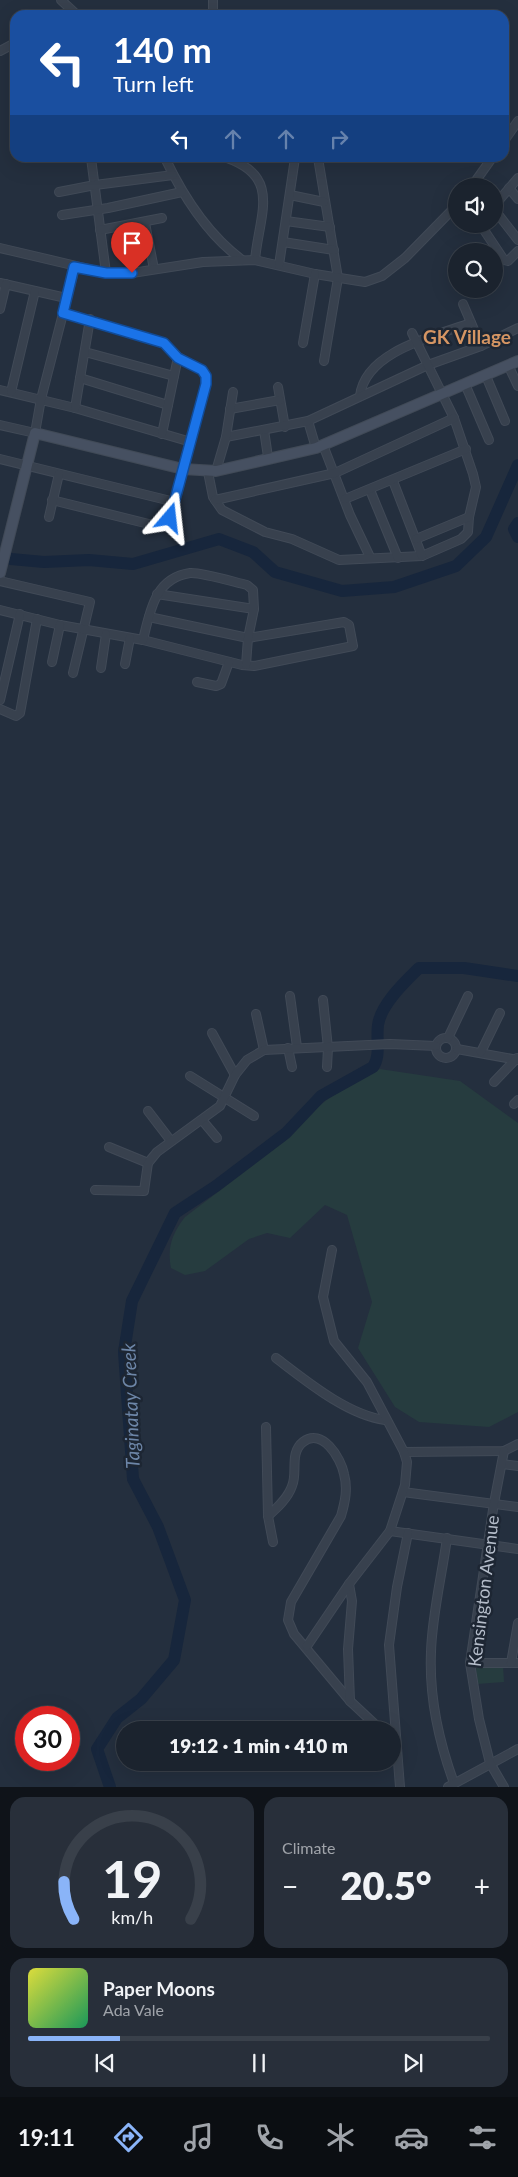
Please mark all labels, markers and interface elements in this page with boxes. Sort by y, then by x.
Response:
text: 140 m [113,28,212,70]
icon: left [30,30,95,95]
text: Turn left [113,70,194,97]
icon: left [166,125,194,153]
icon: ahead [219,125,247,153]
icon: ahead [272,125,300,153]
icon: right [325,125,353,153]
map controls [448,178,503,298]
button: sound [448,178,503,233]
pin [111,222,153,273]
icon: arrive [118,229,146,257]
button: search [448,243,503,298]
district label: GK Village [423,325,511,348]
position arrow [143,491,195,543]
water label: Taginatay Creek [116,1342,144,1469]
street label: Kensington Avenue [463,1514,503,1668]
speed limit sign: 30 [15,1706,80,1771]
text: 19:12 · 1 min · 410 m [169,1734,348,1757]
text: Climate [282,1838,335,1857]
text: 19 [102,1847,162,1909]
text: 20.5° [340,1862,432,1908]
text: − [282,1869,298,1903]
text: + [474,1869,490,1903]
text: km/h [111,1906,153,1928]
text: Paper Moons [103,1977,215,2000]
text: Ada Vale [103,2000,164,2019]
icon: previous [91,2049,119,2077]
icon: pause [245,2049,273,2077]
icon: next [399,2049,427,2077]
icon: directions [111,2120,146,2155]
icon: music [181,2120,216,2155]
icon: phone [252,2120,287,2155]
icon: climate [323,2120,358,2155]
icon: car [394,2120,429,2155]
icon: filters [465,2120,500,2155]
text: 19:11 [18,2124,75,2151]

